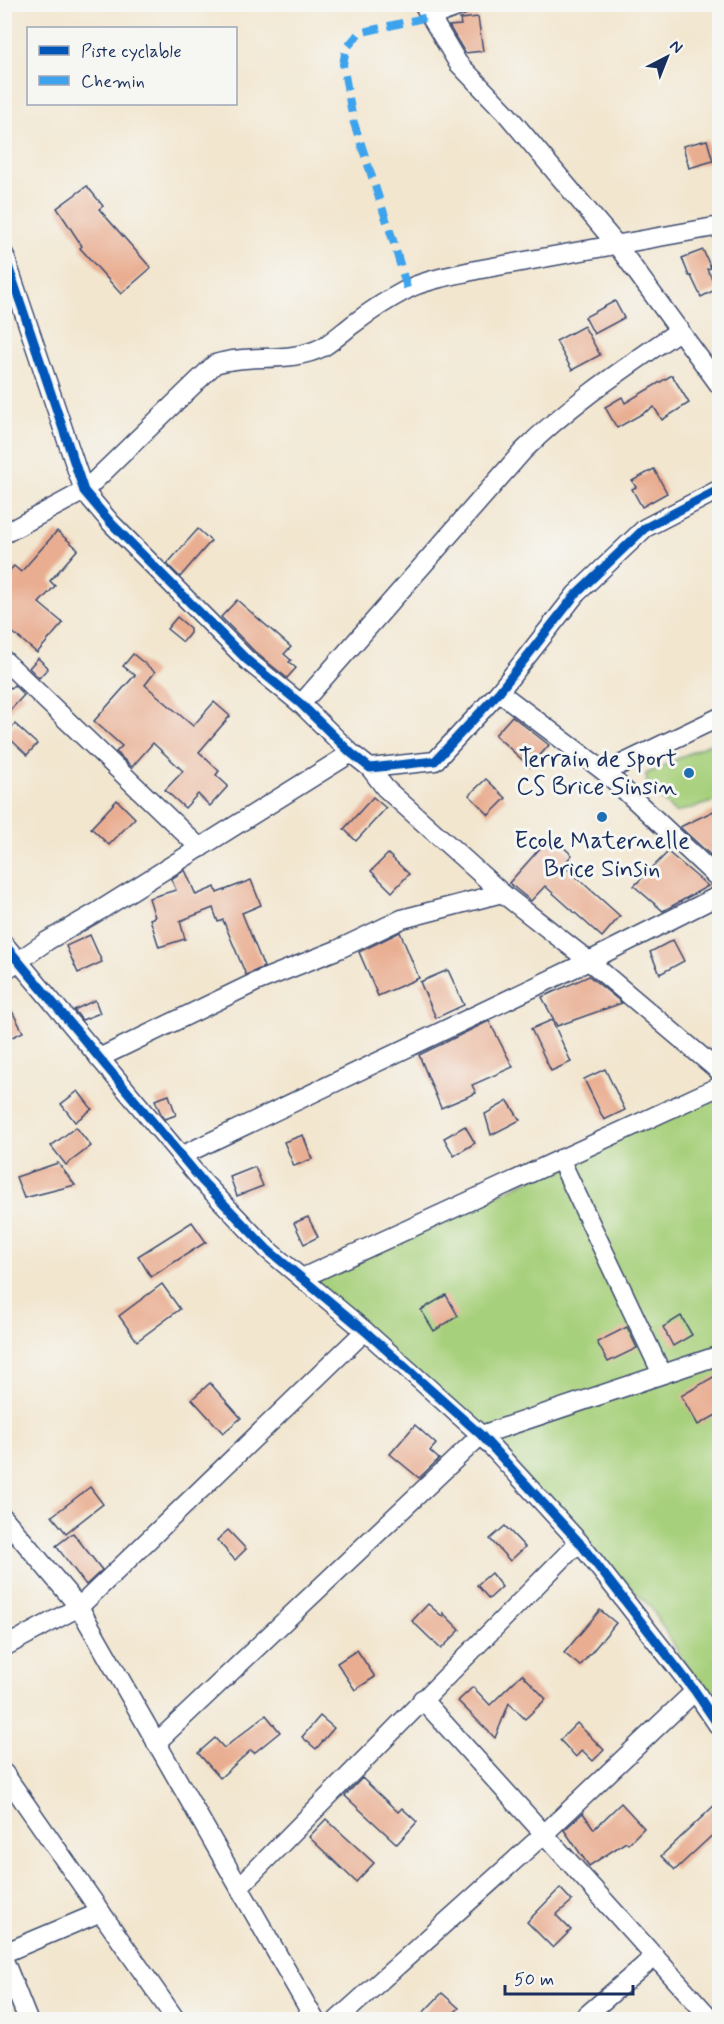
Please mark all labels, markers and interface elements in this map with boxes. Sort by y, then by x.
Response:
legend [27,27,237,105]
north arrow [637,27,697,87]
text: N [665,36,687,58]
text: Piste cyclable [81,40,182,64]
text: Chemin [81,70,145,94]
place label: Terrain de sport CS Brice Sinsin [516,744,677,803]
marker: Terrain de sport CS Brice Sinsin [682,766,696,780]
marker: Ecole Maternelle Brice Sinsin [595,810,609,824]
place label: Ecole Maternelle Brice Sinsin [514,826,690,885]
scale bar [505,1958,632,1996]
text: 50 m [514,1968,554,1992]

